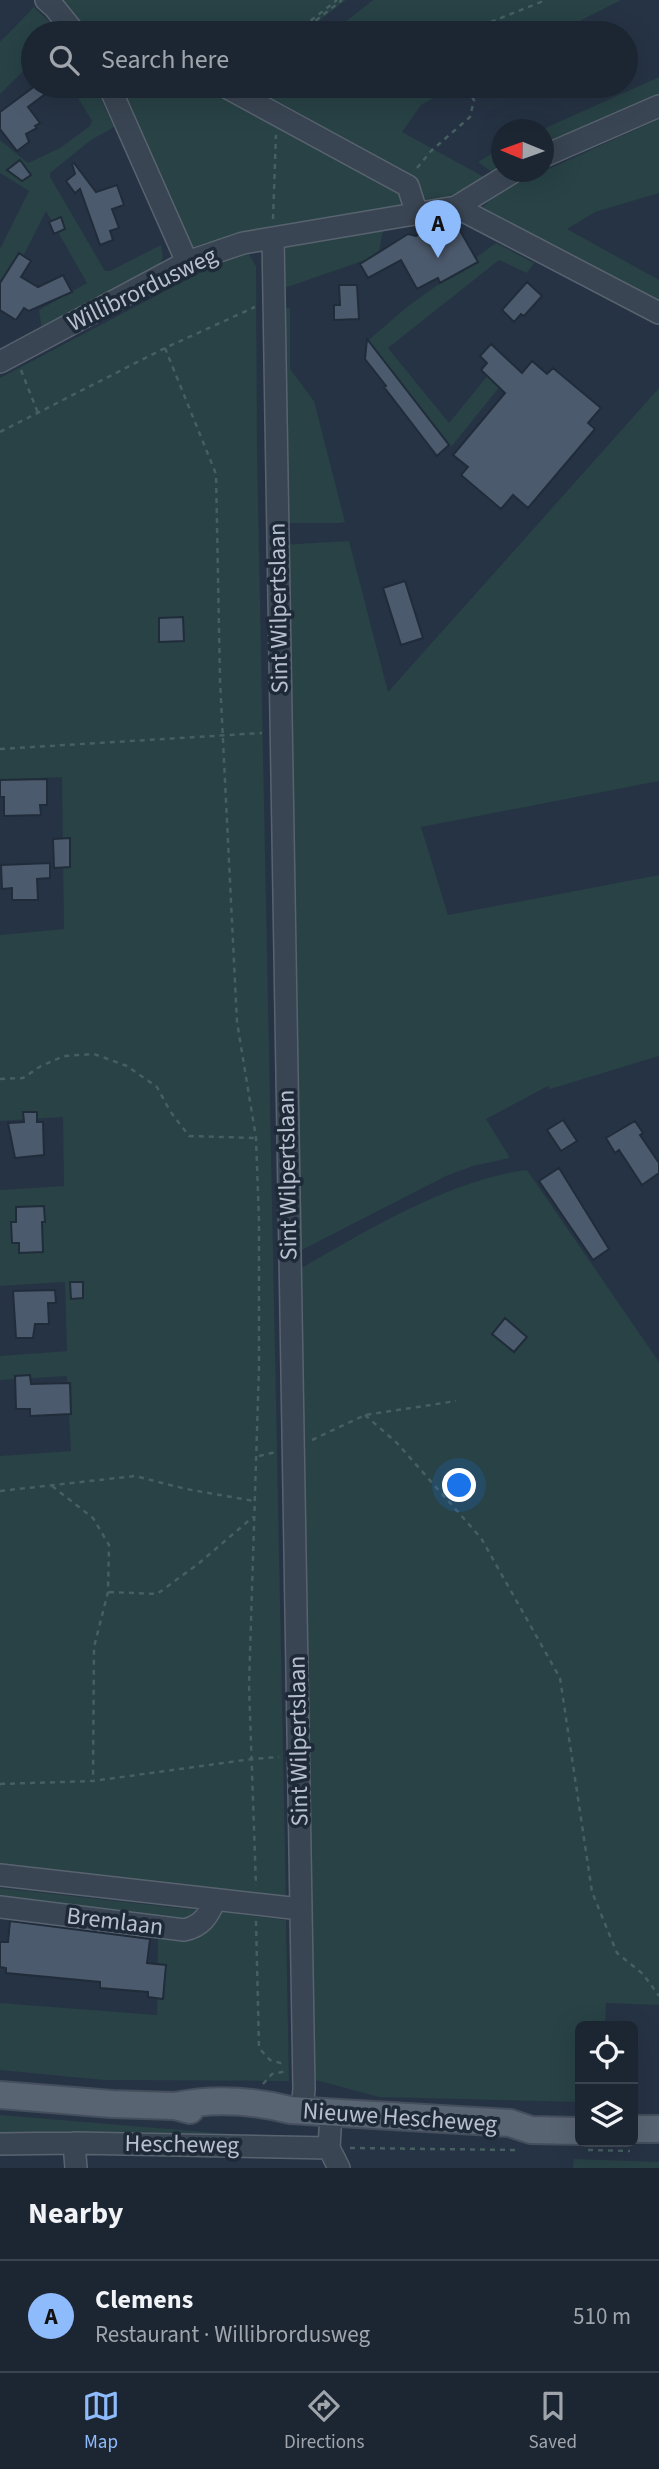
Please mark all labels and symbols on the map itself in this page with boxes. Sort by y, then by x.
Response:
north arrow [491,119,554,182]
pin: A [415,200,461,258]
street label: Willibrordusweg [61,238,223,341]
street label: Sint Wilpertslaan [260,522,297,694]
street label: Sint Wilpertslaan [269,1089,306,1261]
your location [442,1468,476,1502]
street label: Sint Wilpertslaan [280,1655,317,1827]
street label: Bremlaan [64,1898,165,1945]
street label: Nieuwe Hescheweg [302,2093,498,2142]
street label: Hescheweg [124,2126,240,2163]

